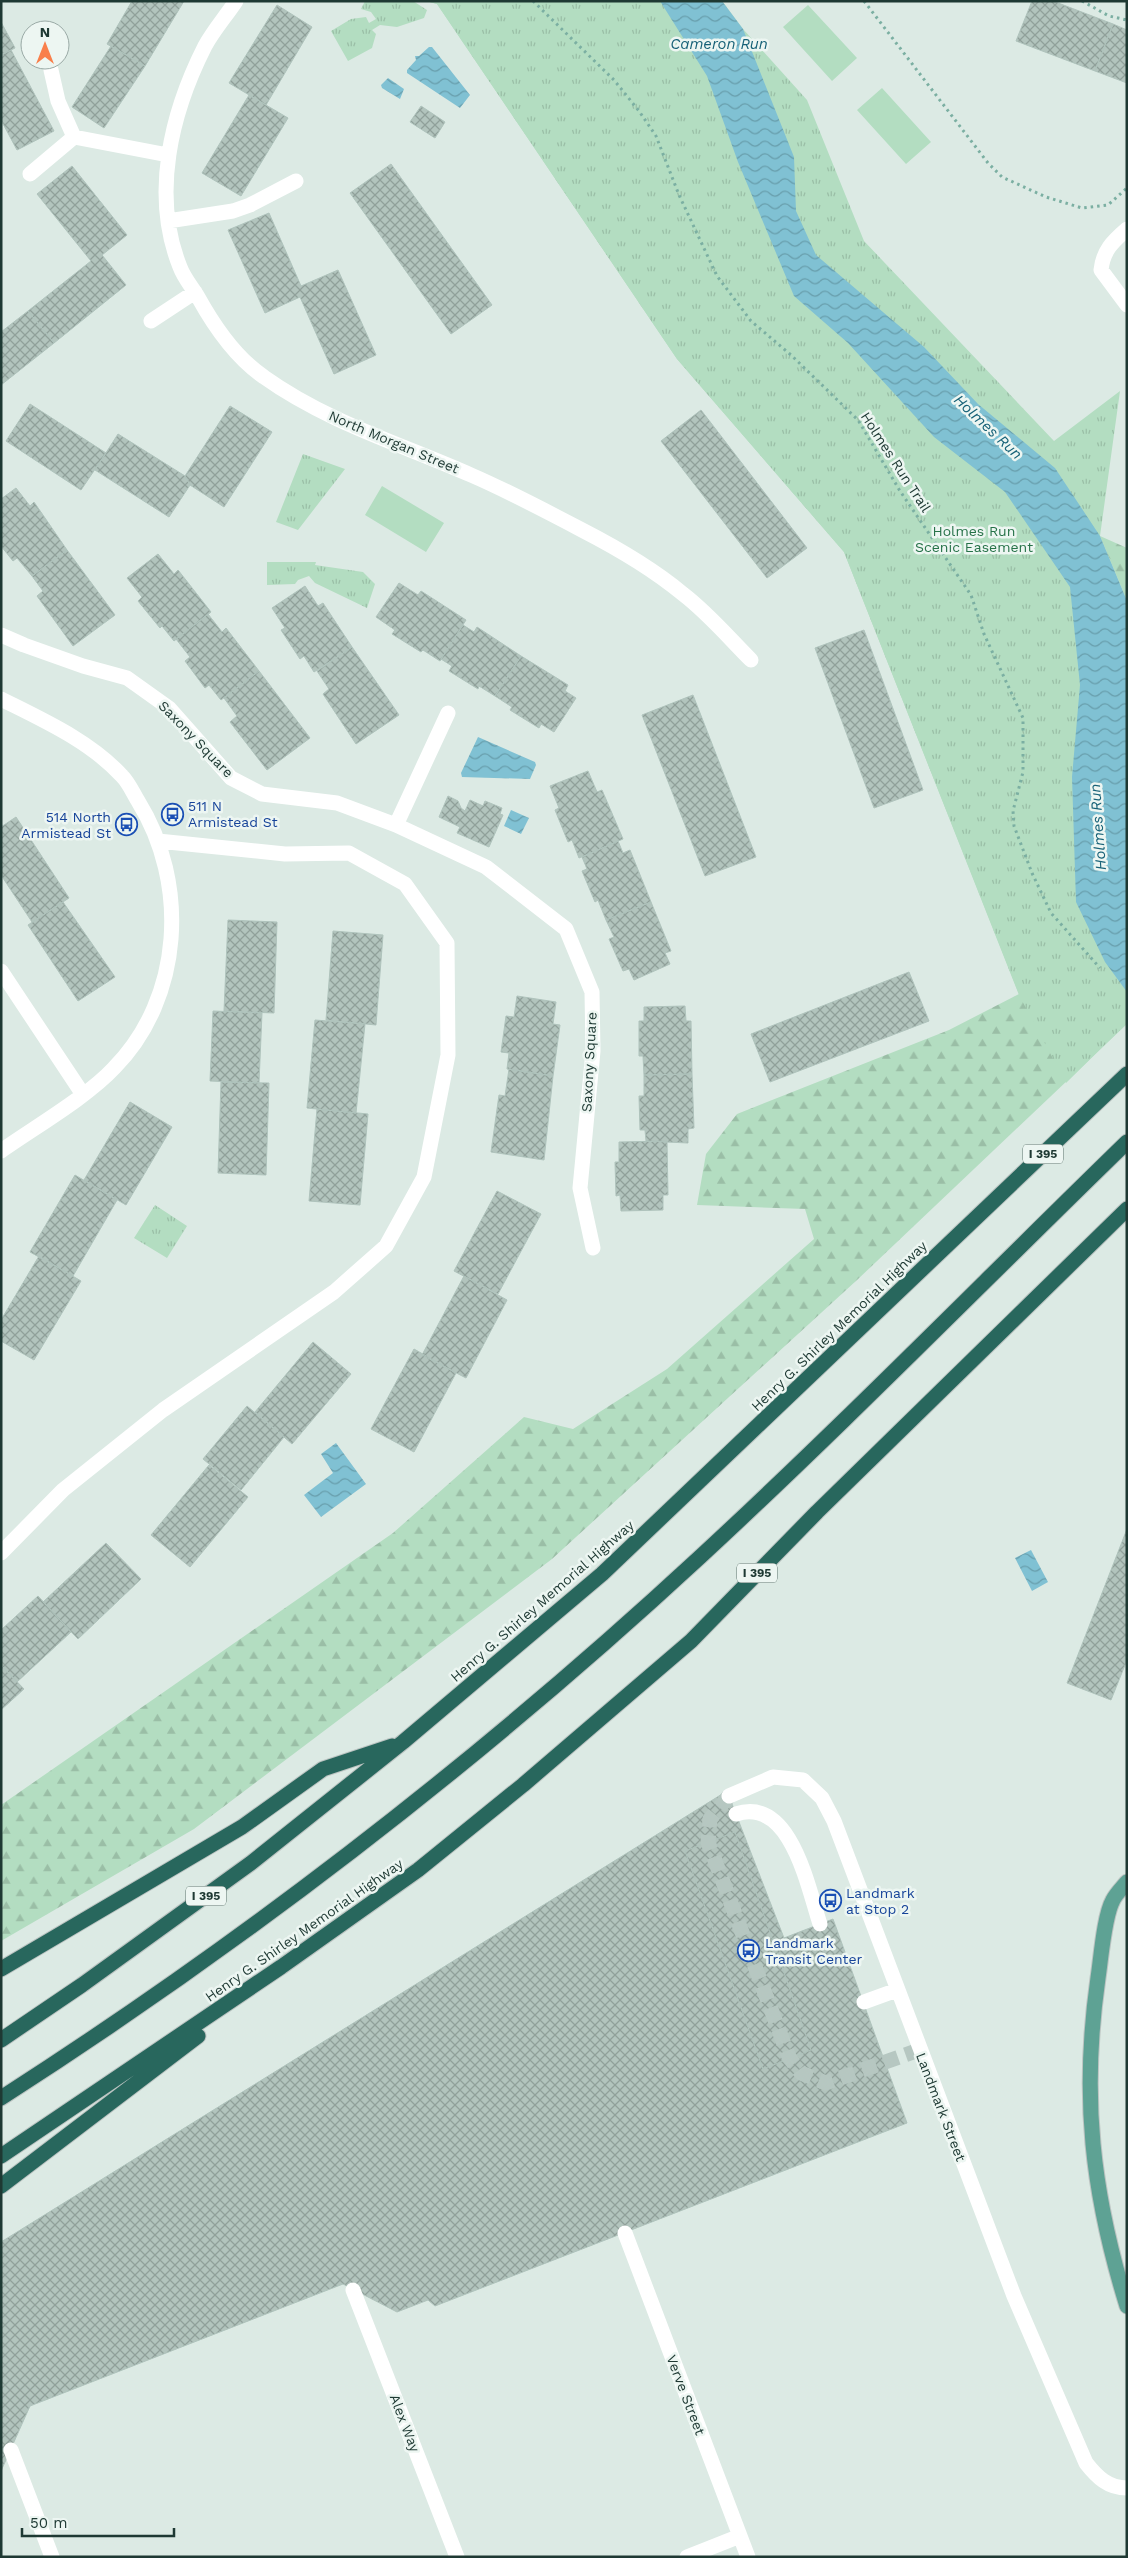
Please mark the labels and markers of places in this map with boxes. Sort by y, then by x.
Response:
place label: 511 N Armistead St [188,798,278,830]
bus stop icon: 511 N Armistead St [160,802,184,826]
place label: 514 North Armistead St [21,809,111,841]
bus stop icon: 514 North Armistead St [115,813,139,837]
place label: Landmark at Stop 2 [846,1885,915,1917]
bus stop icon: Landmark at Stop 2 [818,1889,842,1913]
place label: Landmark Transit Center [765,1935,863,1967]
bus stop icon: Landmark Transit Center [737,1939,761,1963]

